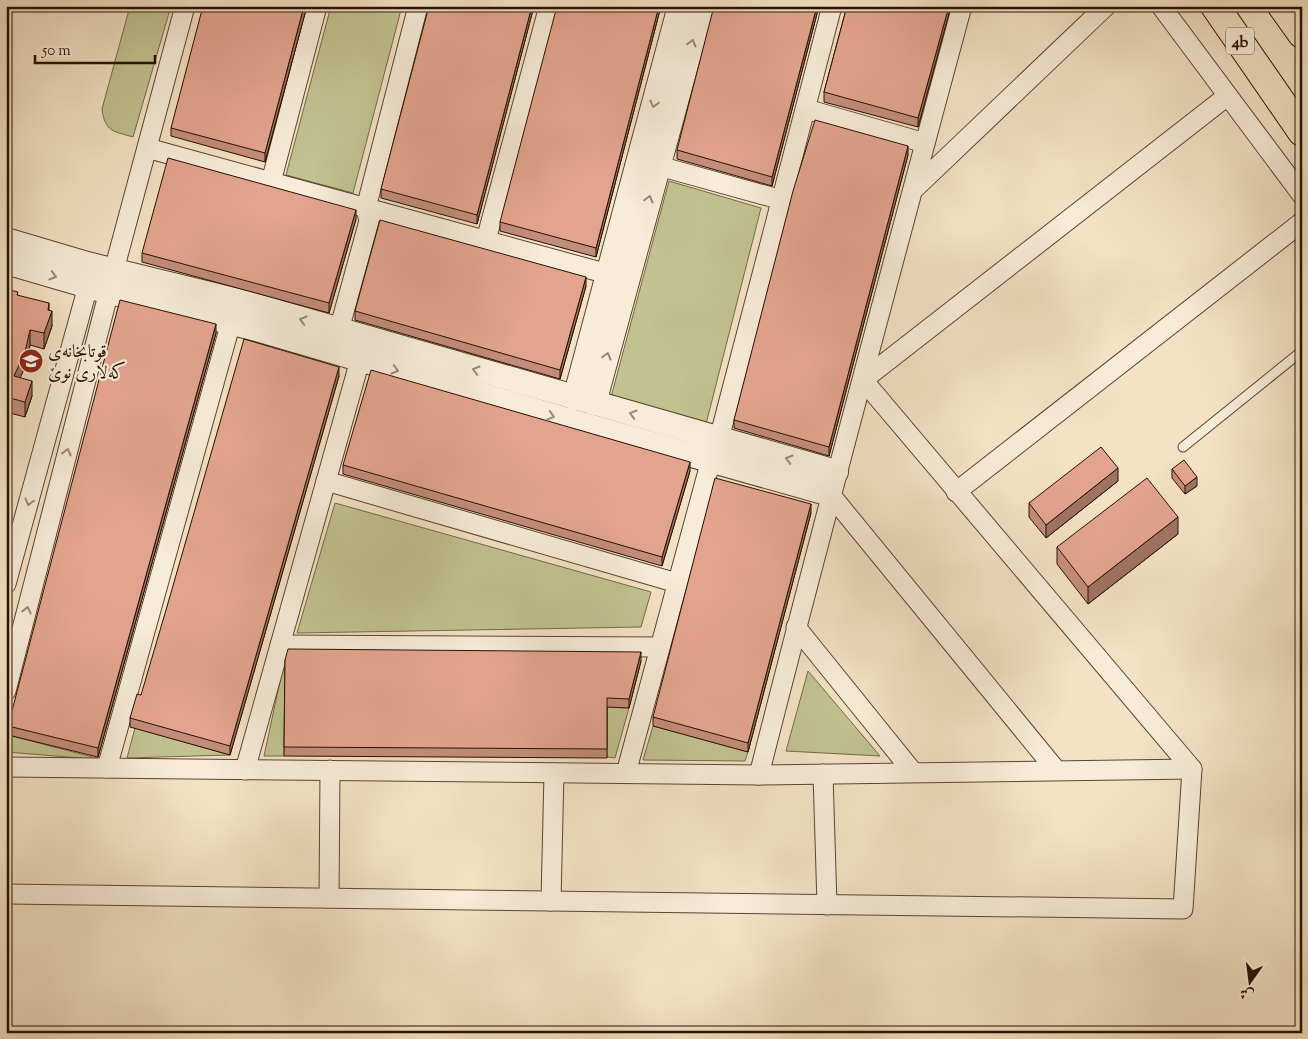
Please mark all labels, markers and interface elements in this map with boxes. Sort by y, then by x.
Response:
road number: 4b [1226,27,1254,54]
scale bar [35,32,155,64]
one-way arrow [686,38,697,47]
text: 50 m [41,41,71,62]
one-way arrow [649,100,659,108]
one-way arrow [644,196,654,204]
one-way arrow [49,270,57,281]
one-way arrow [300,315,308,325]
place label: قوتابخانەی کەلاری نوێ [48,340,126,387]
school or university icon: قوتابخانەی کەلاری نوێ [18,348,44,374]
one-way arrow [601,353,611,361]
one-way arrow [391,364,400,375]
one-way arrow [472,366,481,376]
one-way arrow [547,410,555,420]
one-way arrow [629,410,637,420]
one-way arrow [62,449,72,457]
one-way arrow [785,454,793,464]
one-way arrow [24,497,34,505]
one-way arrow [21,605,32,614]
north arrow [1226,956,1276,1006]
text: ش [1238,981,1256,1004]

